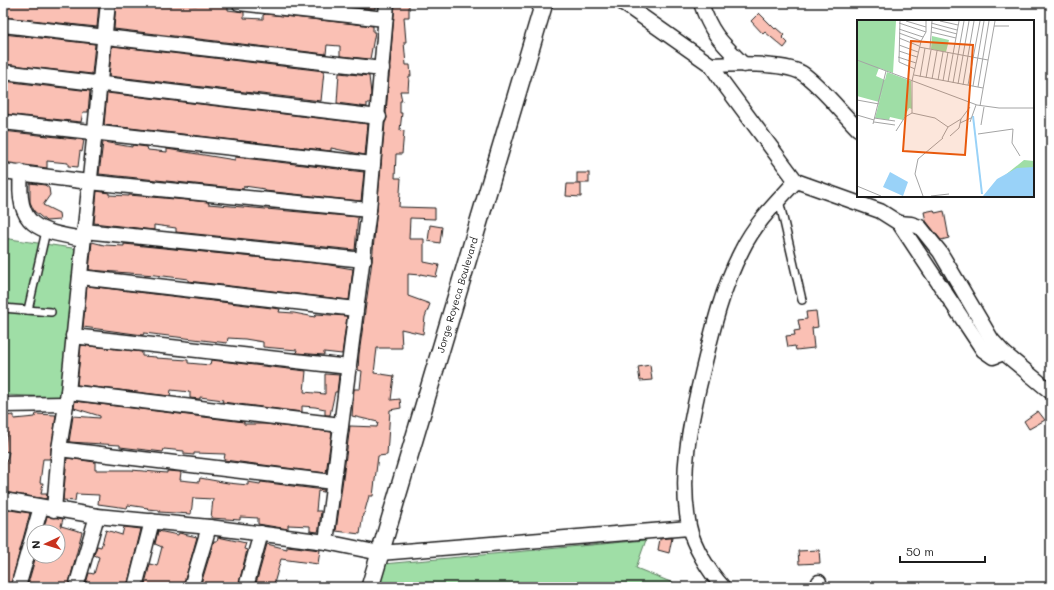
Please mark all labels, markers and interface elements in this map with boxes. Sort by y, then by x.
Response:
inset map [857,20,1034,197]
street label: Jorge Royeca Boulevard [433,235,481,354]
north arrow [26,524,66,564]
scale bar [900,538,985,564]
text: N [28,540,43,549]
text: 50 m [906,543,934,559]

